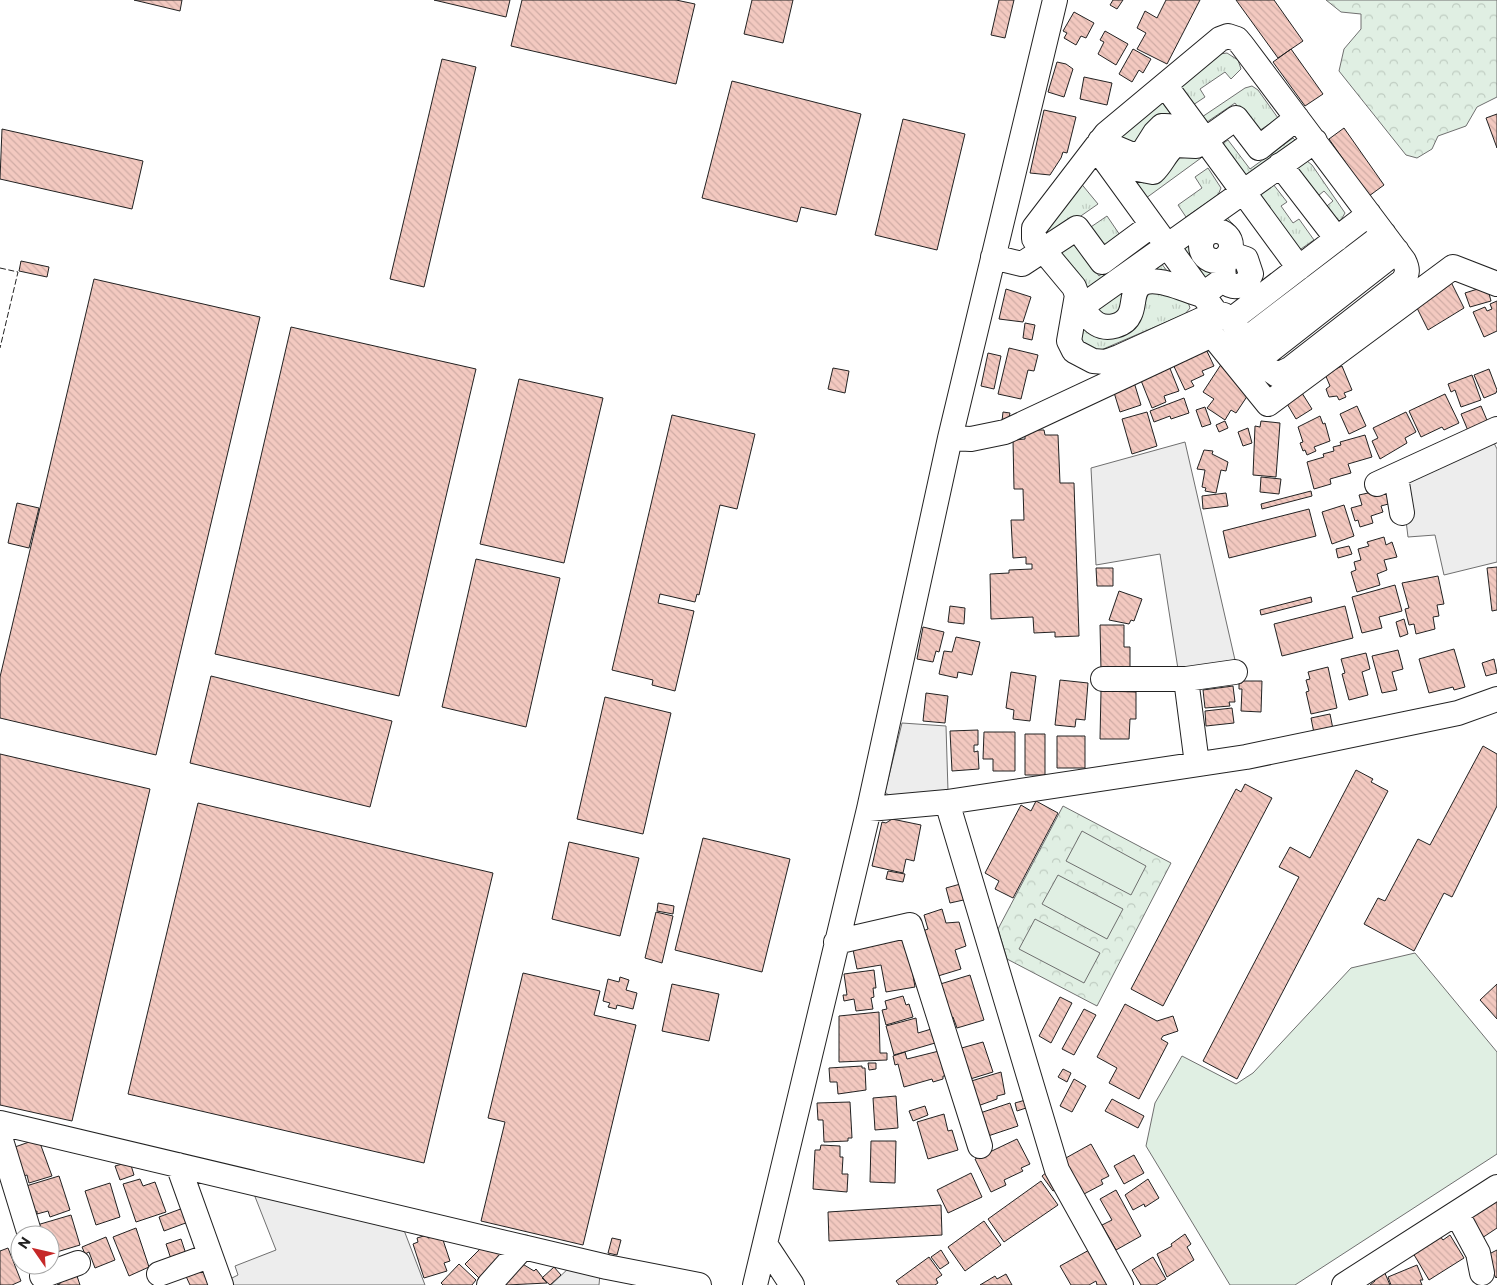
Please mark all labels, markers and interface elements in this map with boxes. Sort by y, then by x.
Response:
north arrow [10,1225,60,1275]
text: N [14,1233,34,1252]

